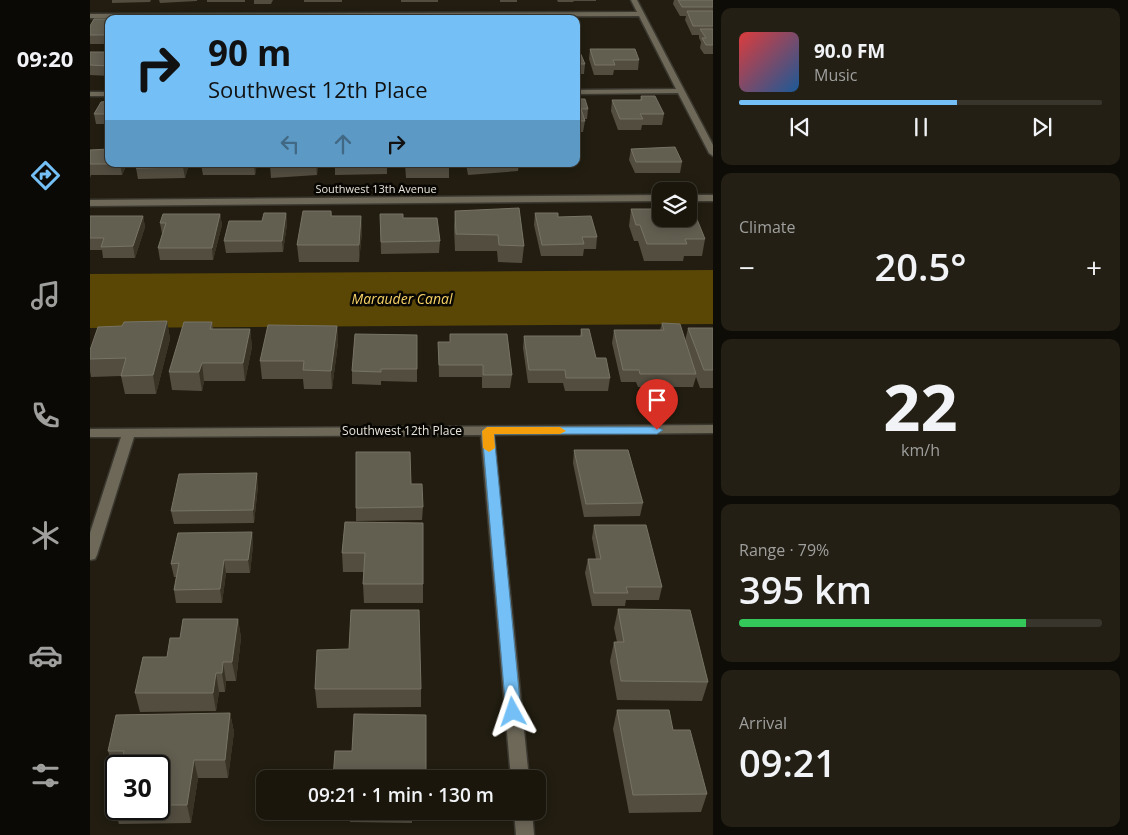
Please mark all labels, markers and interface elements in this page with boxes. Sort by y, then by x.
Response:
text: 90 m [208,29,291,76]
icon: right [125,35,190,100]
text: 90.0 FM [814,38,885,64]
text: 09:20 [17,43,73,73]
text: Music [814,64,858,86]
text: Southwest 12th Place [208,74,428,104]
icon: previous [786,113,814,141]
icon: pause [907,113,935,141]
icon: next [1028,113,1056,141]
icon: left [276,130,304,158]
icon: ahead [329,130,357,158]
icon: right [382,130,410,158]
icon: directions [28,158,63,193]
street label: Southwest 13th Avenue [315,181,437,196]
map controls [652,182,697,227]
button: layers [652,182,697,227]
text: Climate [739,216,796,238]
text: 20.5° [875,240,966,292]
text: − [739,248,755,286]
text: + [1086,248,1102,286]
icon: music [28,278,63,313]
water label: Marauder Canal [351,289,453,308]
text: 22 [883,362,958,450]
pin [636,379,678,430]
icon: arrive [643,386,671,414]
icon: phone [28,398,63,433]
street label: Southwest 12th Place [342,422,462,439]
text: km/h [901,439,940,461]
icon: climate [28,518,63,553]
text: Range · 79% [739,539,829,561]
text: 395 km [739,563,872,615]
icon: car [28,638,63,673]
position arrow [486,685,538,737]
text: Arrival [739,712,787,734]
text: 09:21 [739,736,836,788]
speed limit sign: 30 [105,755,170,820]
icon: filters [28,758,63,793]
text: 09:21 · 1 min · 130 m [308,782,494,808]

